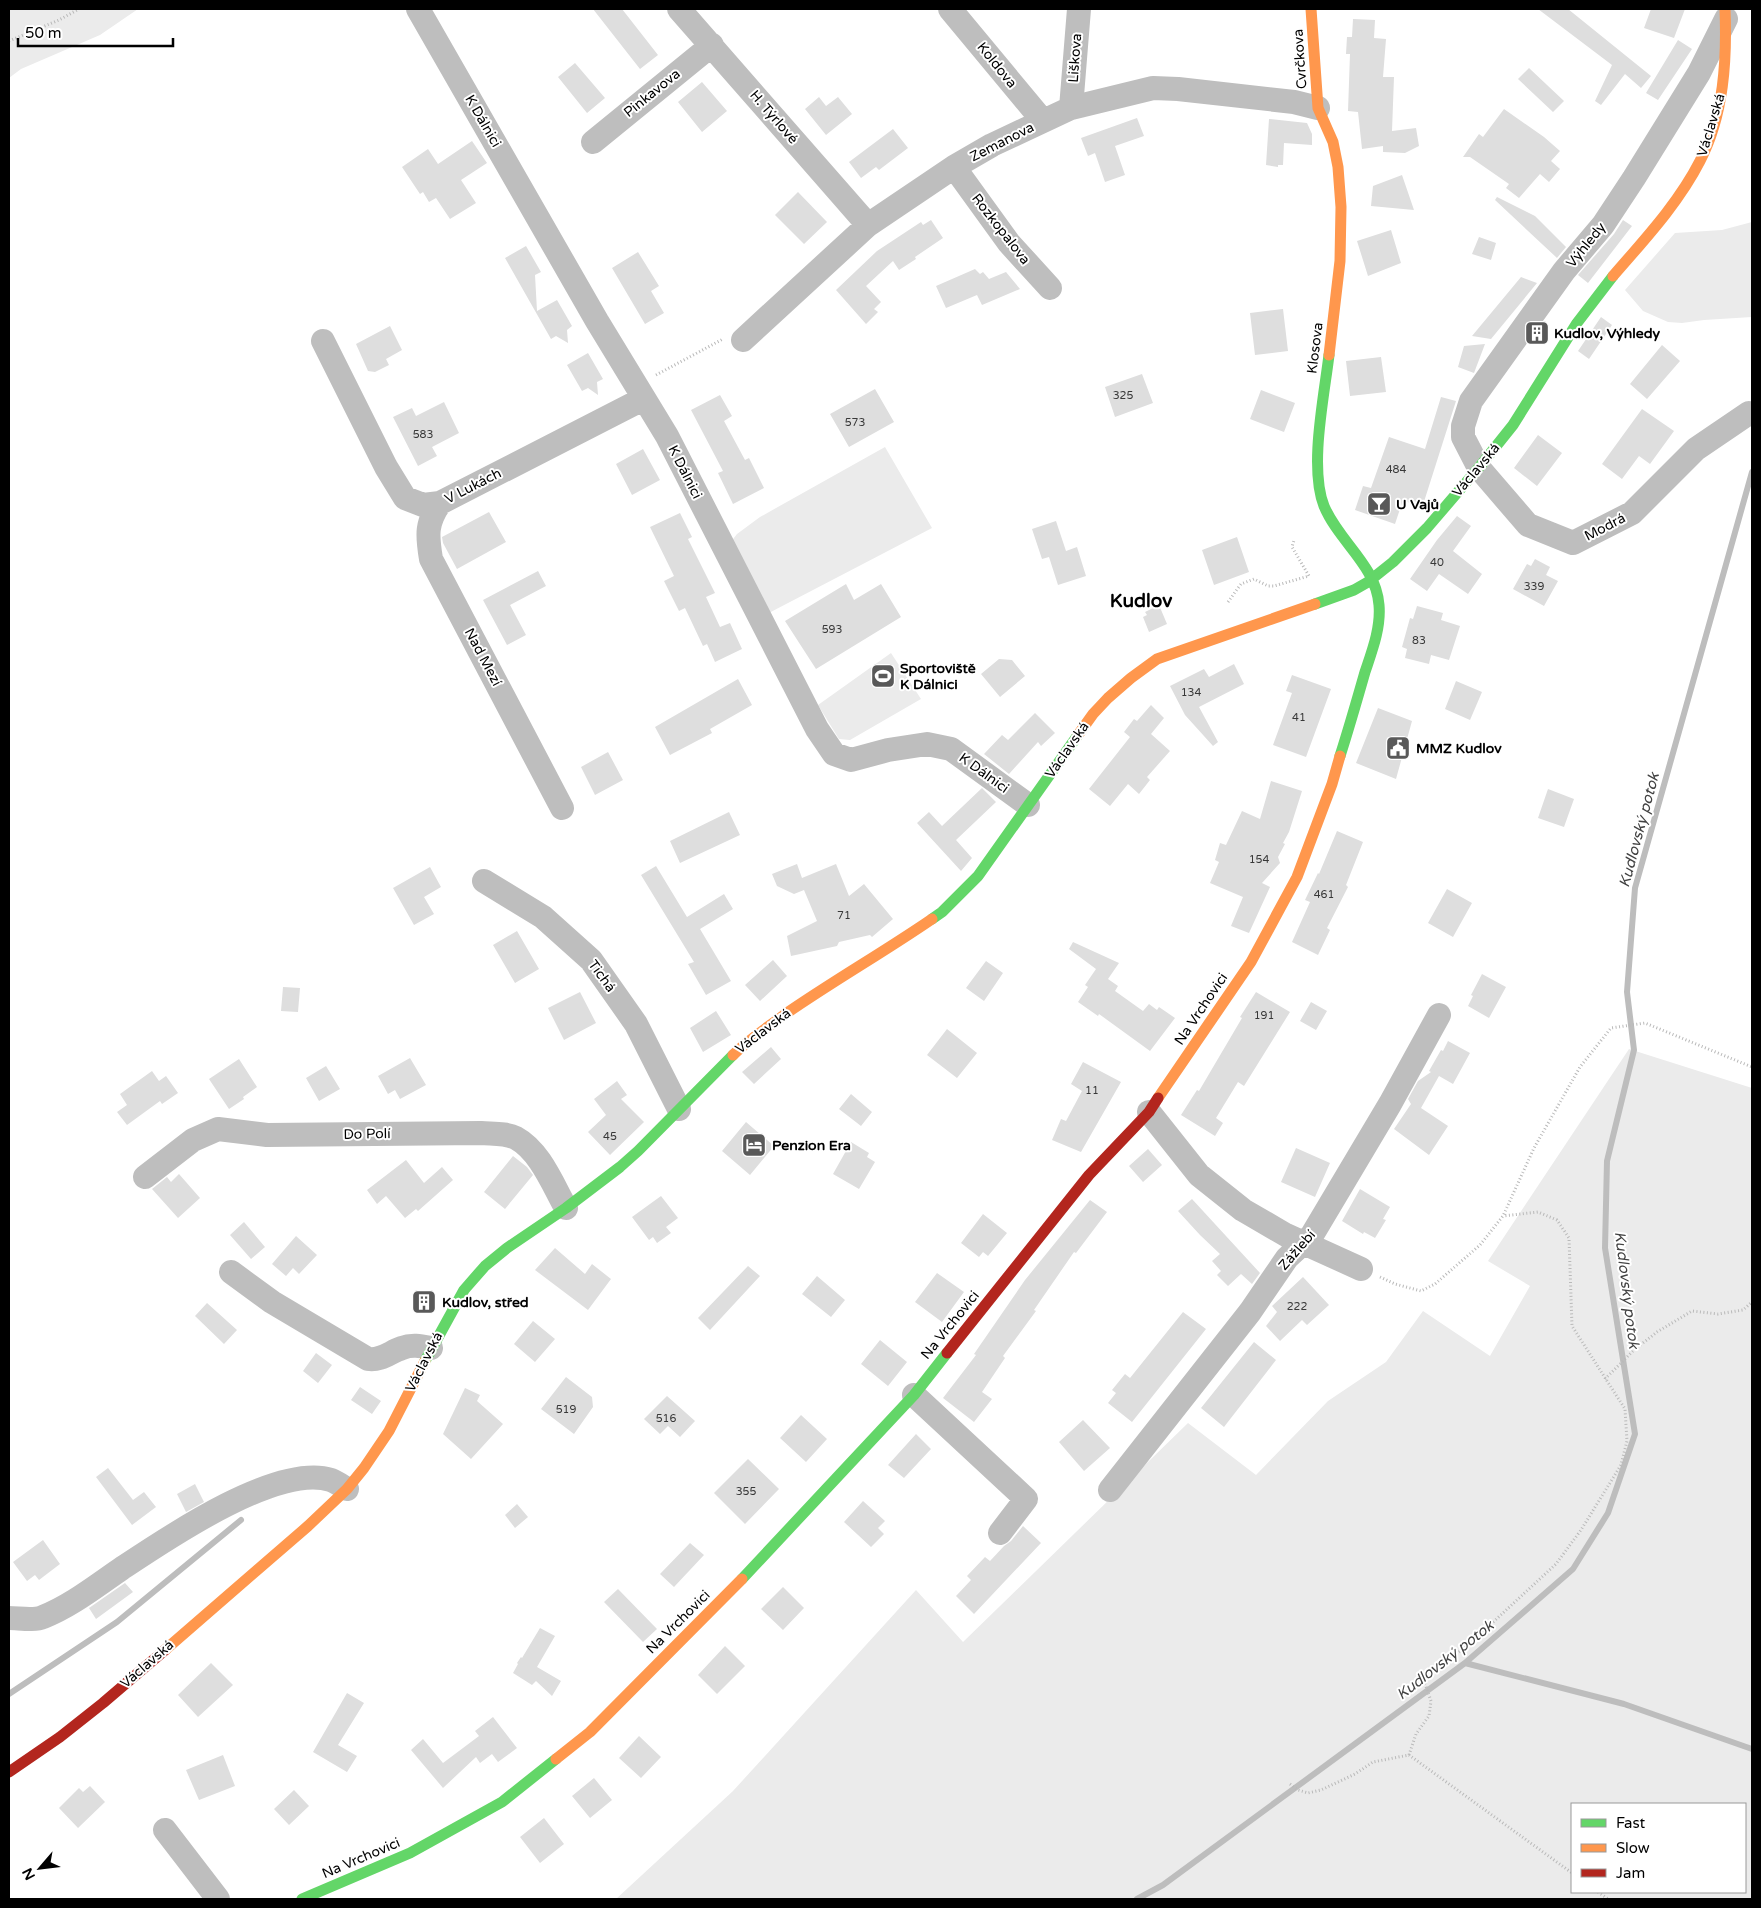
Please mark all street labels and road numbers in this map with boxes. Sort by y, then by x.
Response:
street label: Cvrčkova [1289,28,1311,90]
street label: Liškova [1065,33,1085,83]
street label: Koldova [973,39,1021,91]
street label: Pinkavova [620,65,684,121]
street label: H. Týrlové [746,87,802,147]
street label: Václavská [1693,91,1729,159]
street label: K Dálnici [461,92,505,150]
street label: Zemanova [967,119,1037,165]
street label: Rozkopalova [968,190,1034,268]
street label: Výhledy [1563,219,1610,271]
street label: Klosova [1303,321,1327,375]
street label: Václavská [1449,440,1503,500]
street label: K Dálnici [664,442,706,502]
street label: V Lukách [442,465,504,507]
street label: Modrá [1582,509,1628,545]
street label: Nad Mezí [461,625,506,689]
street label: Václavská [1041,718,1093,782]
street label: K Dálnici [956,749,1012,797]
street label: Tichá [585,957,619,995]
street label: Na Vrchovici [1171,970,1231,1048]
street label: Václavská [732,1005,794,1057]
street label: Do Polí [343,1125,391,1143]
street label: Zážlebí [1275,1226,1319,1274]
street label: Na Vrchovici [917,1287,983,1363]
street label: Václavská [402,1329,446,1395]
street label: Na Vrchovici [643,1587,713,1657]
street label: Václavská [117,1636,177,1692]
street label: Na Vrchovici [319,1834,403,1882]

